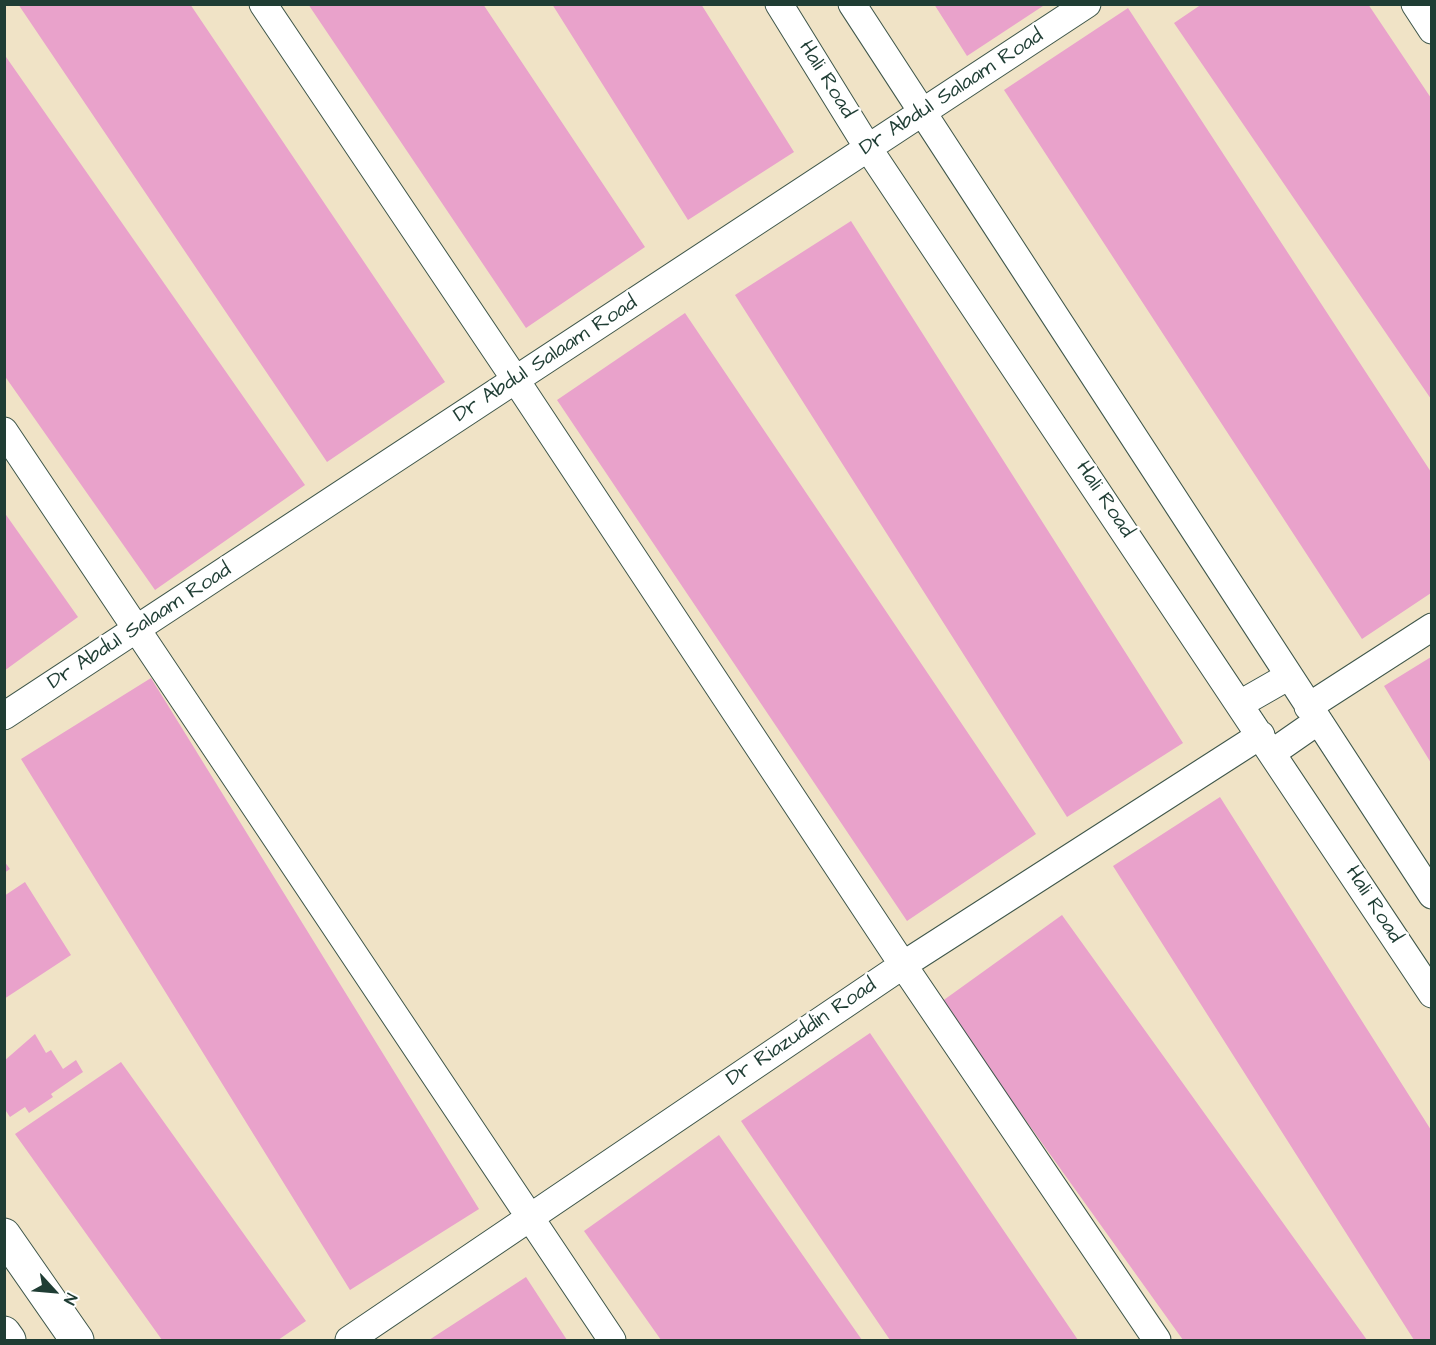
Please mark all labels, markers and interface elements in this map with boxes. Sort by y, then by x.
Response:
street label: Dr Abdul Salaam Road [855,24,1049,162]
street label: Hali Road [792,37,860,123]
street label: Dr Abdul Salaam Road [449,291,643,429]
street label: Hali Road [1069,457,1139,543]
street label: Dr Abdul Salaam Road [43,558,237,696]
street label: Hali Road [1339,862,1407,948]
street label: Dr Riazuddin Road [722,974,882,1092]
north arrow [24,1261,84,1321]
text: N [58,1290,82,1308]

